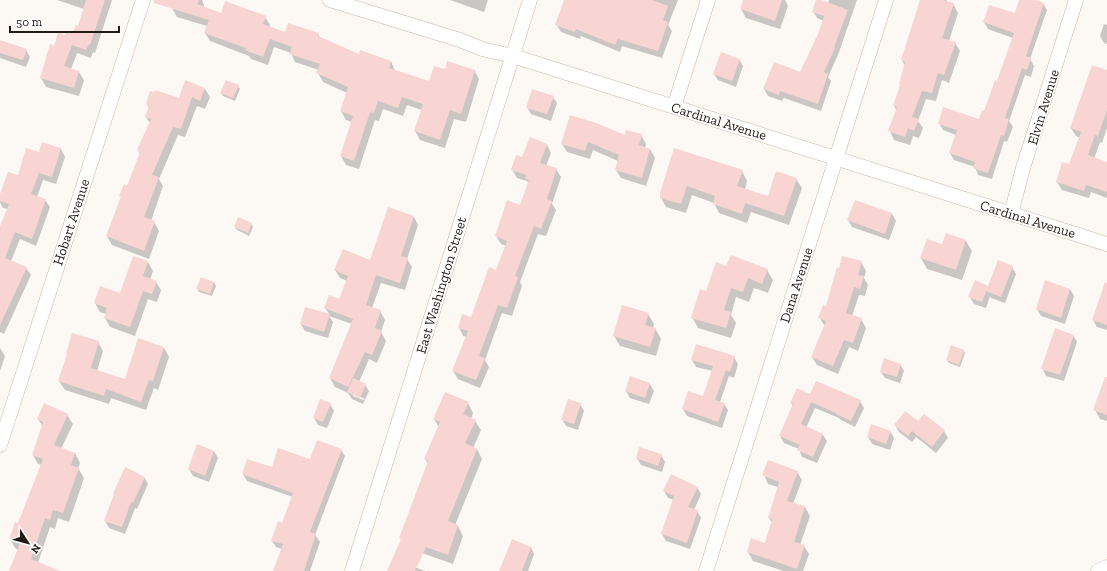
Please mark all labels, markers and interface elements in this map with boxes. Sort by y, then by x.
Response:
scale bar [10,8,119,34]
text: 50 m [16,15,43,29]
street label: Elvin Avenue [1024,67,1063,147]
street label: Cardinal Avenue [669,99,769,144]
street label: Hobart Avenue [50,176,94,268]
street label: Cardinal Avenue [978,197,1078,242]
street label: East Washington Street [413,214,471,356]
street label: Dana Avenue [776,245,817,325]
north arrow [8,523,48,563]
text: N [28,541,43,556]

